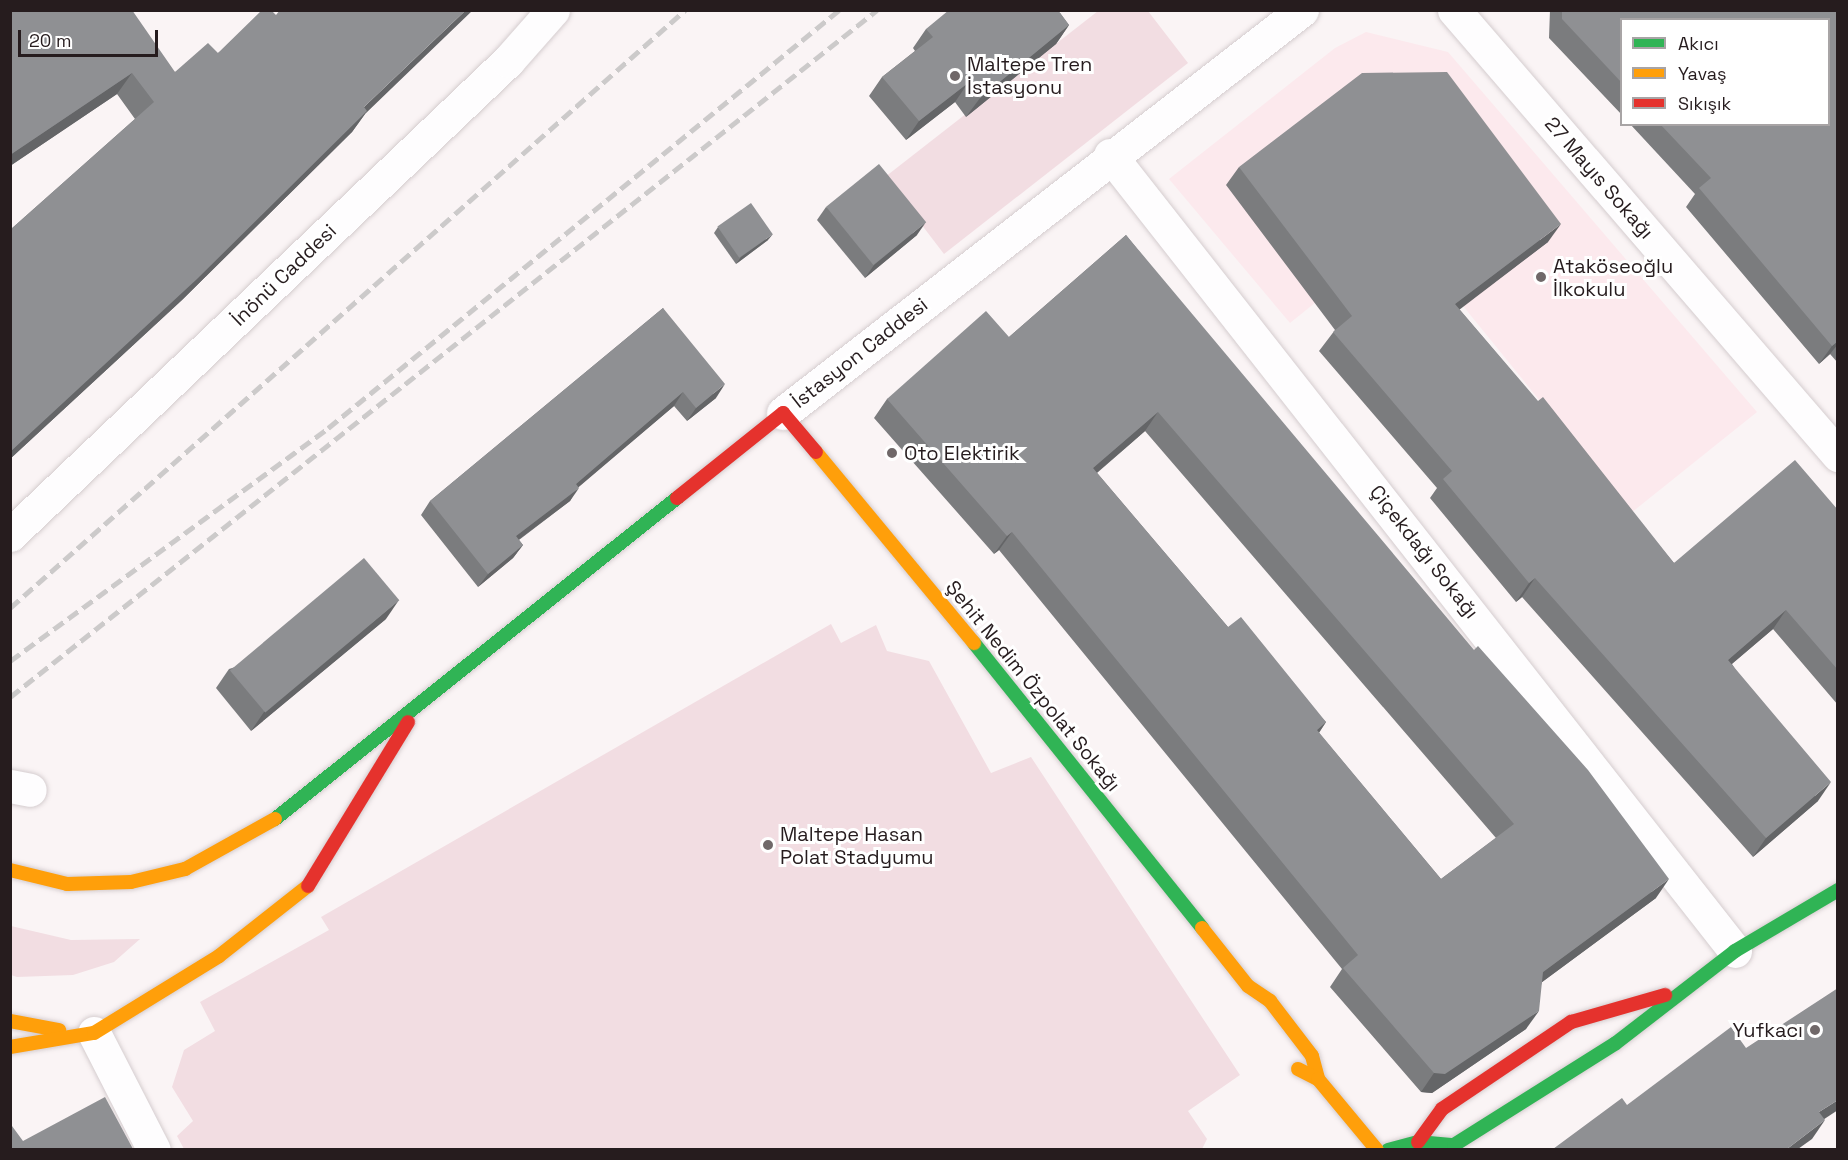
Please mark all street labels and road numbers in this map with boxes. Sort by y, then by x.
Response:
street label: 27 Mayıs Sokağı [1539,112,1659,244]
street label: İnönü Caddesi [227,219,341,331]
street label: İstasyon Caddesi [787,293,933,413]
street label: Çiçekdağı Sokağı [1364,480,1484,624]
street label: Şehit Nedim Özpolat Sokağı [941,576,1125,796]

